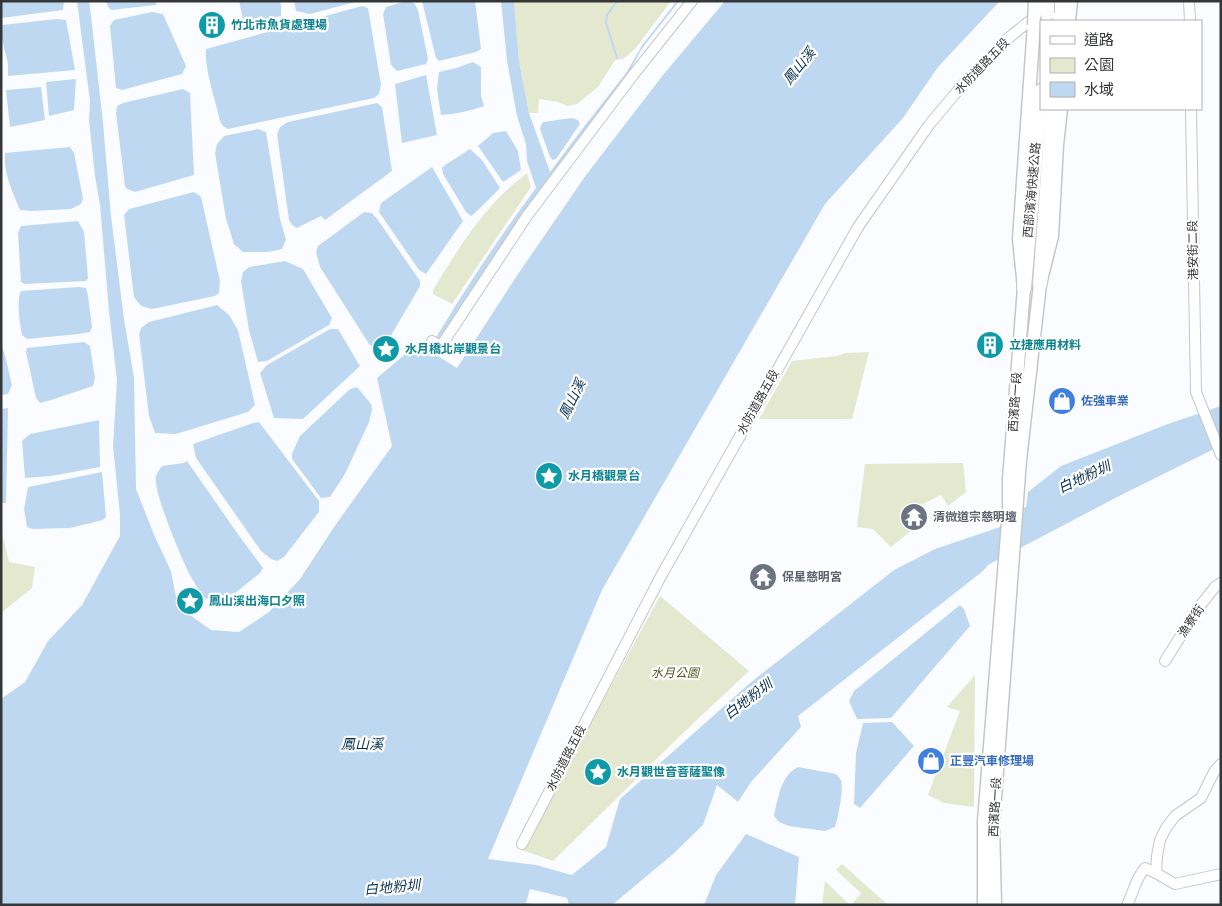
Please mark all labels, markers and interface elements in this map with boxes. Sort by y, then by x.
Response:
building icon: 竹北市魚貨處理場 [197,10,227,40]
place label: 竹北市魚貨處理場 [231,17,327,32]
legend [1040,20,1202,110]
text: 道路 [1084,30,1114,49]
street label: 水防道路五段 [951,35,1012,97]
water label: 鳳山溪 [779,42,820,88]
text: 公園 [1084,55,1114,74]
text: 水域 [1084,80,1114,99]
street label: 西部濱海快速公路 [1020,141,1043,238]
street label: 港安街二段 [1184,220,1201,280]
building icon: 立捷應用材料 [975,330,1005,360]
place icon: 水月橋北岸觀景台 [371,334,401,364]
place label: 立捷應用材料 [1009,337,1081,352]
place label: 水月橋北岸觀景台 [405,341,501,356]
street label: 水防道路五段 [734,367,782,437]
street label: 西濱路一段 [1005,372,1024,432]
water label: 鳳山溪 [555,374,590,422]
shop icon: 佐強車業 [1047,386,1077,416]
place label: 佐強車業 [1081,393,1129,408]
water label: 白地粉圳 [1055,456,1115,497]
place icon: 水月橋觀景台 [534,461,564,491]
place label: 水月橋觀景台 [568,468,640,483]
temple icon: 清微道宗慈明壇 [899,502,929,532]
place label: 清微道宗慈明壇 [933,509,1017,524]
temple icon: 保星慈明宮 [748,562,778,592]
place label: 保星慈明宮 [782,569,842,584]
place icon: 鳳山溪出海口夕照 [175,586,205,616]
place label: 鳳山溪出海口夕照 [209,593,305,608]
street label: 漁寮街 [1174,602,1207,640]
park label: 水月公園 [651,665,701,680]
water label: 白地粉圳 [720,674,777,723]
street label: 水防道路五段 [543,722,589,793]
water label: 鳳山溪 [341,735,385,753]
shop icon: 正豐汽車修理場 [916,746,946,776]
place label: 正豐汽車修理場 [950,753,1034,768]
place icon: 水月觀世音菩薩聖像 [583,757,613,787]
place label: 水月觀世音菩薩聖像 [617,764,725,779]
street label: 西濱路一段 [985,777,1004,837]
water label: 白地粉圳 [363,875,423,898]

